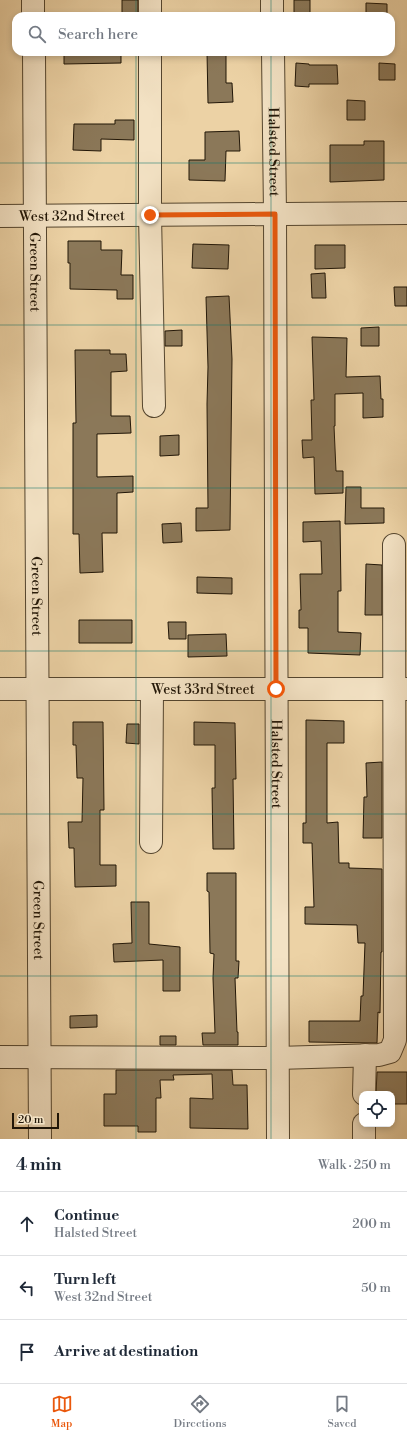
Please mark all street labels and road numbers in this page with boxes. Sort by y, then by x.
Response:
street label: Halsted Street [264,107,283,197]
street label: West 32nd Street [18,207,125,226]
street label: Green Street [25,232,43,312]
street label: Green Street [27,556,45,636]
street label: West 33rd Street [150,681,255,699]
street label: Halsted Street [267,719,285,809]
street label: Green Street [29,880,47,960]

